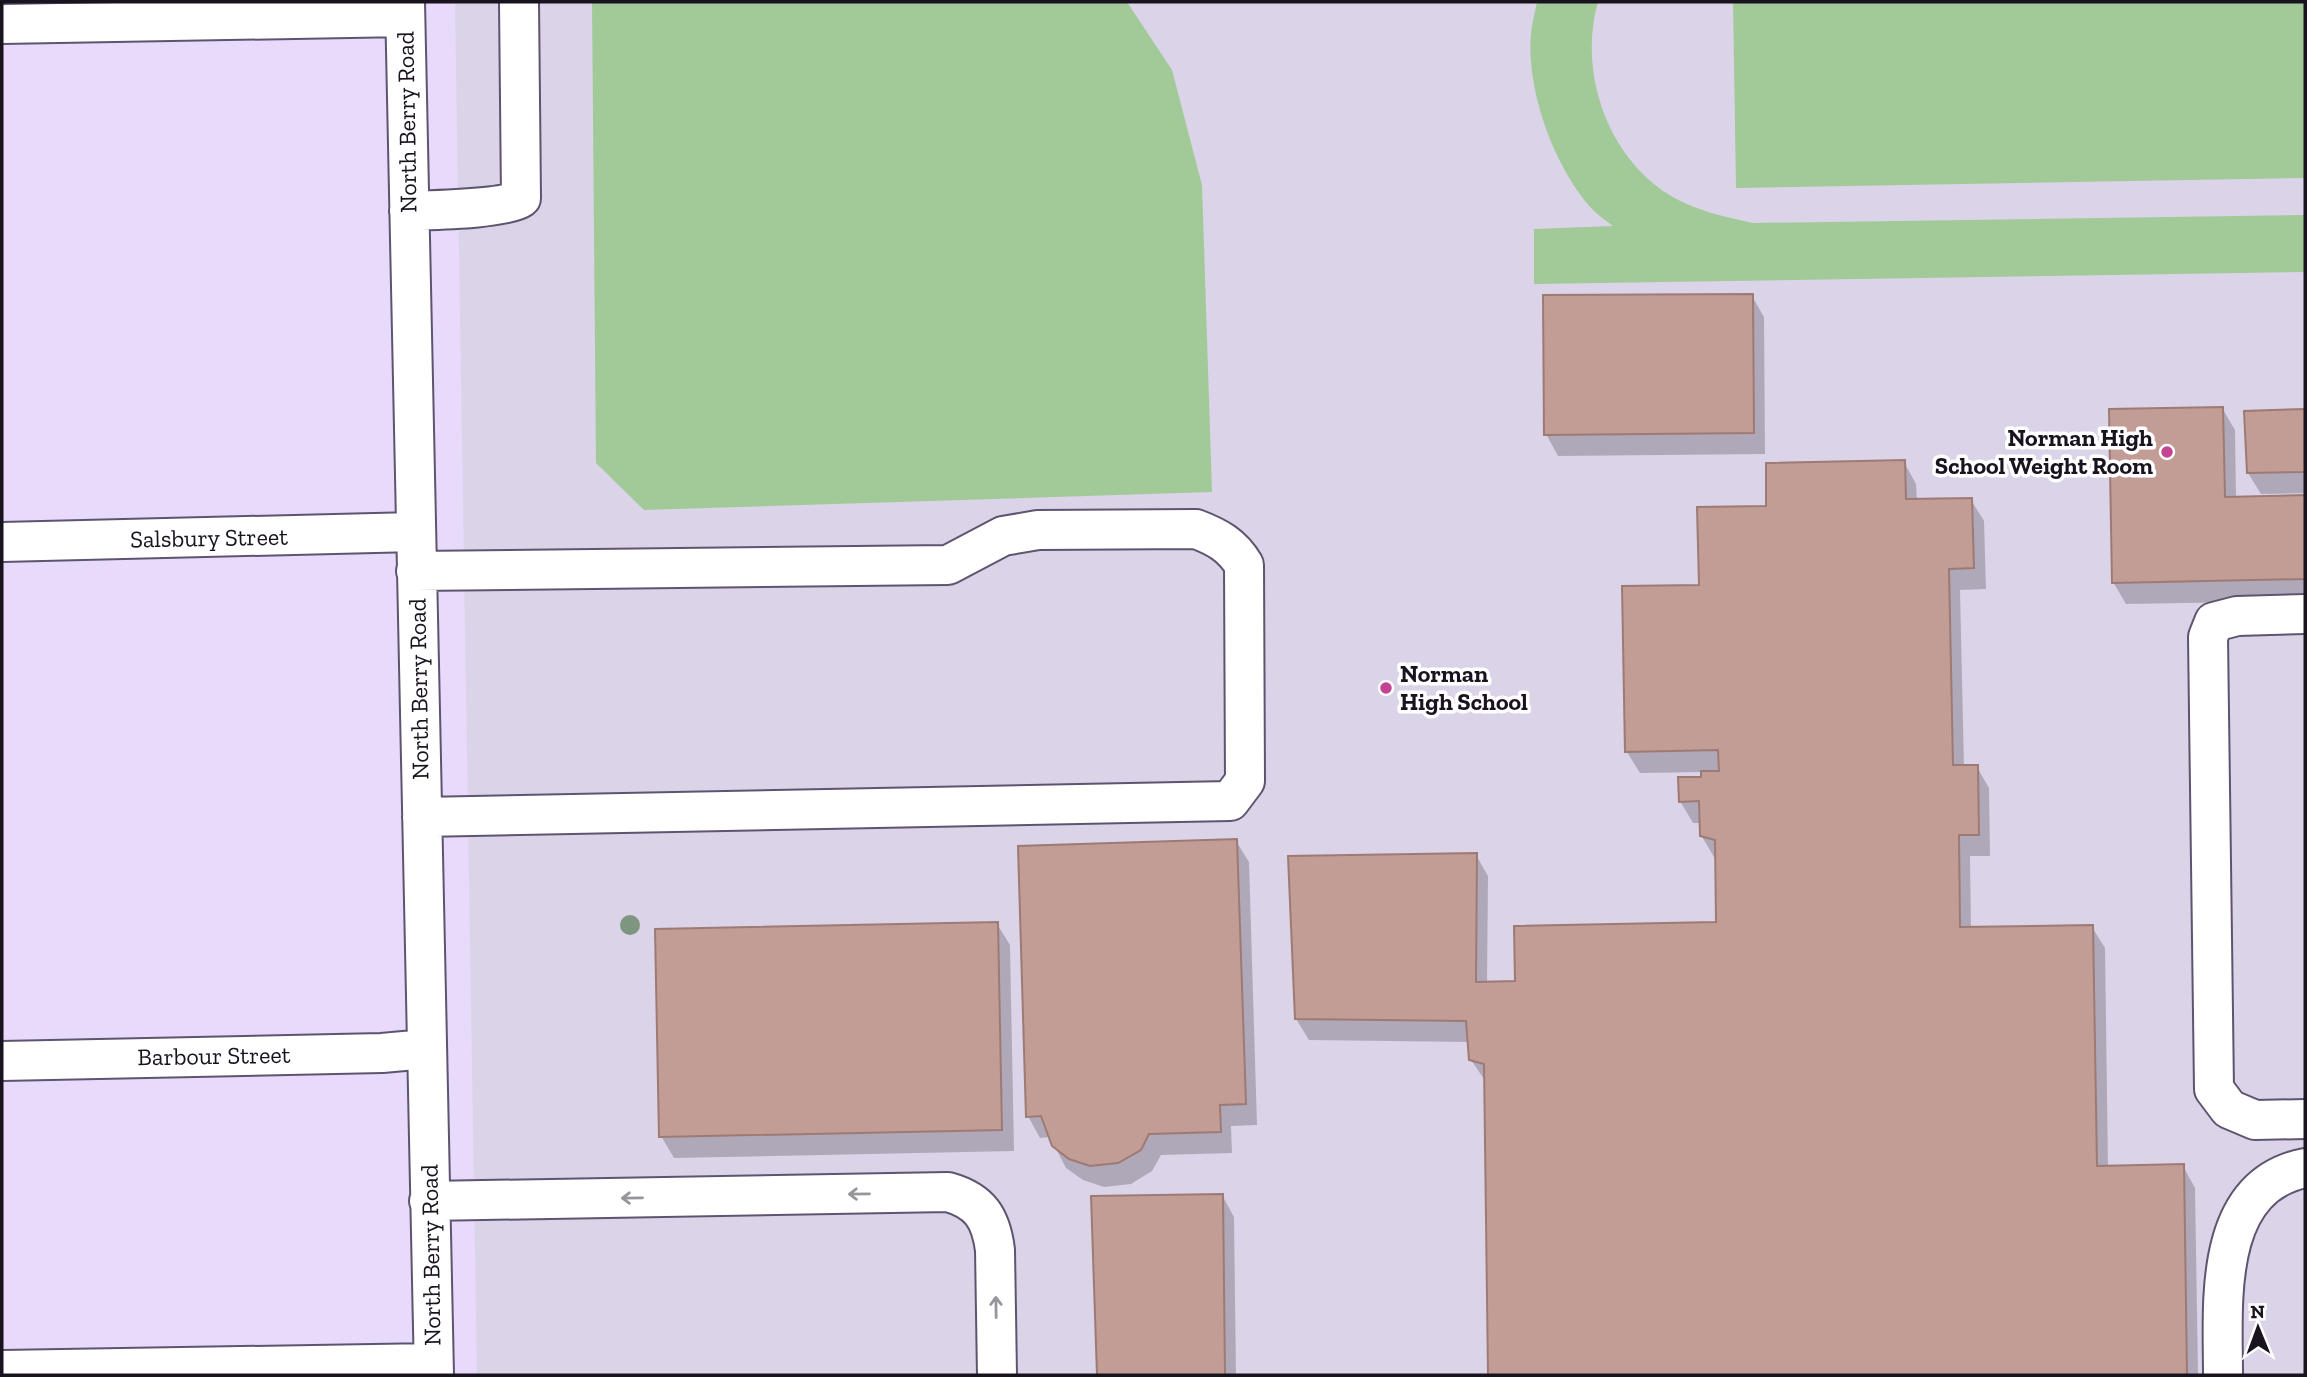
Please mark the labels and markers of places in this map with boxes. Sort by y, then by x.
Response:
place label: Norman High School Weight Room [1935,423,2153,480]
marker: Norman High School Weight Room [2159,444,2175,460]
place label: Norman High School [1400,659,1528,716]
marker: Norman High School [1378,680,1394,696]

